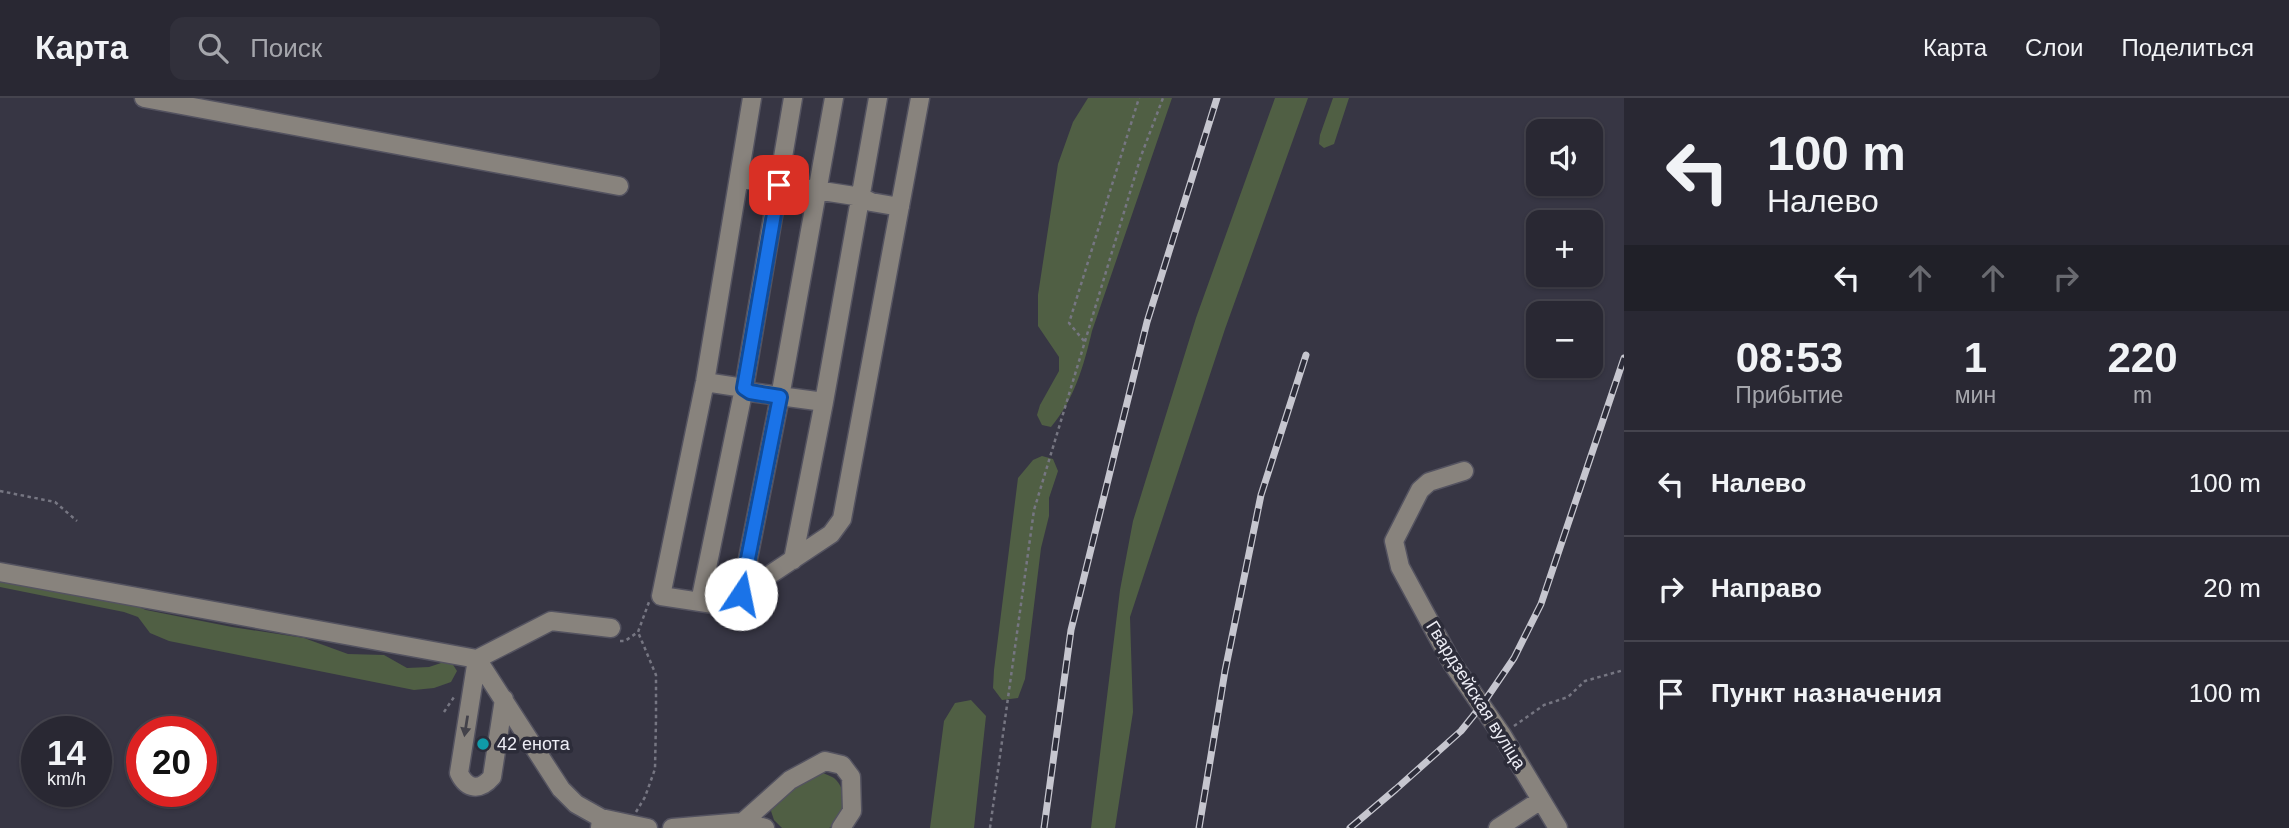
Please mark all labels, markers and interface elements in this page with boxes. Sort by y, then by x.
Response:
search box [170,17,660,80]
text: Карта [35,29,128,66]
icon: search [194,29,232,67]
text: Поиск [250,33,322,63]
text: Карта [1923,34,1987,61]
text: Слои [2025,34,2083,61]
text: Поделиться [2121,34,2254,61]
map controls [1526,119,1603,378]
button: sound [1526,119,1603,196]
icon: left [1652,126,1743,217]
text: 100 m [1767,126,1906,180]
pin [749,155,809,215]
icon: arrive [760,166,798,204]
text: Налево [1767,183,1879,219]
button: + [1526,210,1603,287]
icon: left [1828,259,1866,297]
icon: ahead [1901,259,1939,297]
icon: ahead [1974,259,2012,297]
icon: right [2047,259,2085,297]
button: − [1526,301,1603,378]
text: 08:53 [1736,334,1843,381]
text: 1 [1964,334,1987,381]
text: 220 [2108,334,2178,381]
text: Прибытие [1735,382,1843,408]
text: мин [1955,382,1996,408]
text: m [2133,382,2152,408]
icon: left [1652,465,1690,503]
text: Налево [1711,468,1806,498]
text: 100 m [2189,468,2261,498]
position arrow [704,557,778,631]
icon: right [1652,570,1690,608]
text: Направо [1711,573,1822,603]
text: 20 m [2203,573,2261,603]
street label: Гвардзейская вуліца [1422,617,1530,774]
icon: arrive [1652,675,1690,713]
text: Пункт назначения [1711,678,1942,708]
text: 100 m [2189,678,2261,708]
one-way arrow [460,715,471,737]
speed limit sign: 20 [126,716,217,807]
text: 14 [47,733,86,772]
place label: 42 енота [497,734,571,754]
marker: 42 енота [475,736,491,752]
text: km/h [47,769,86,789]

